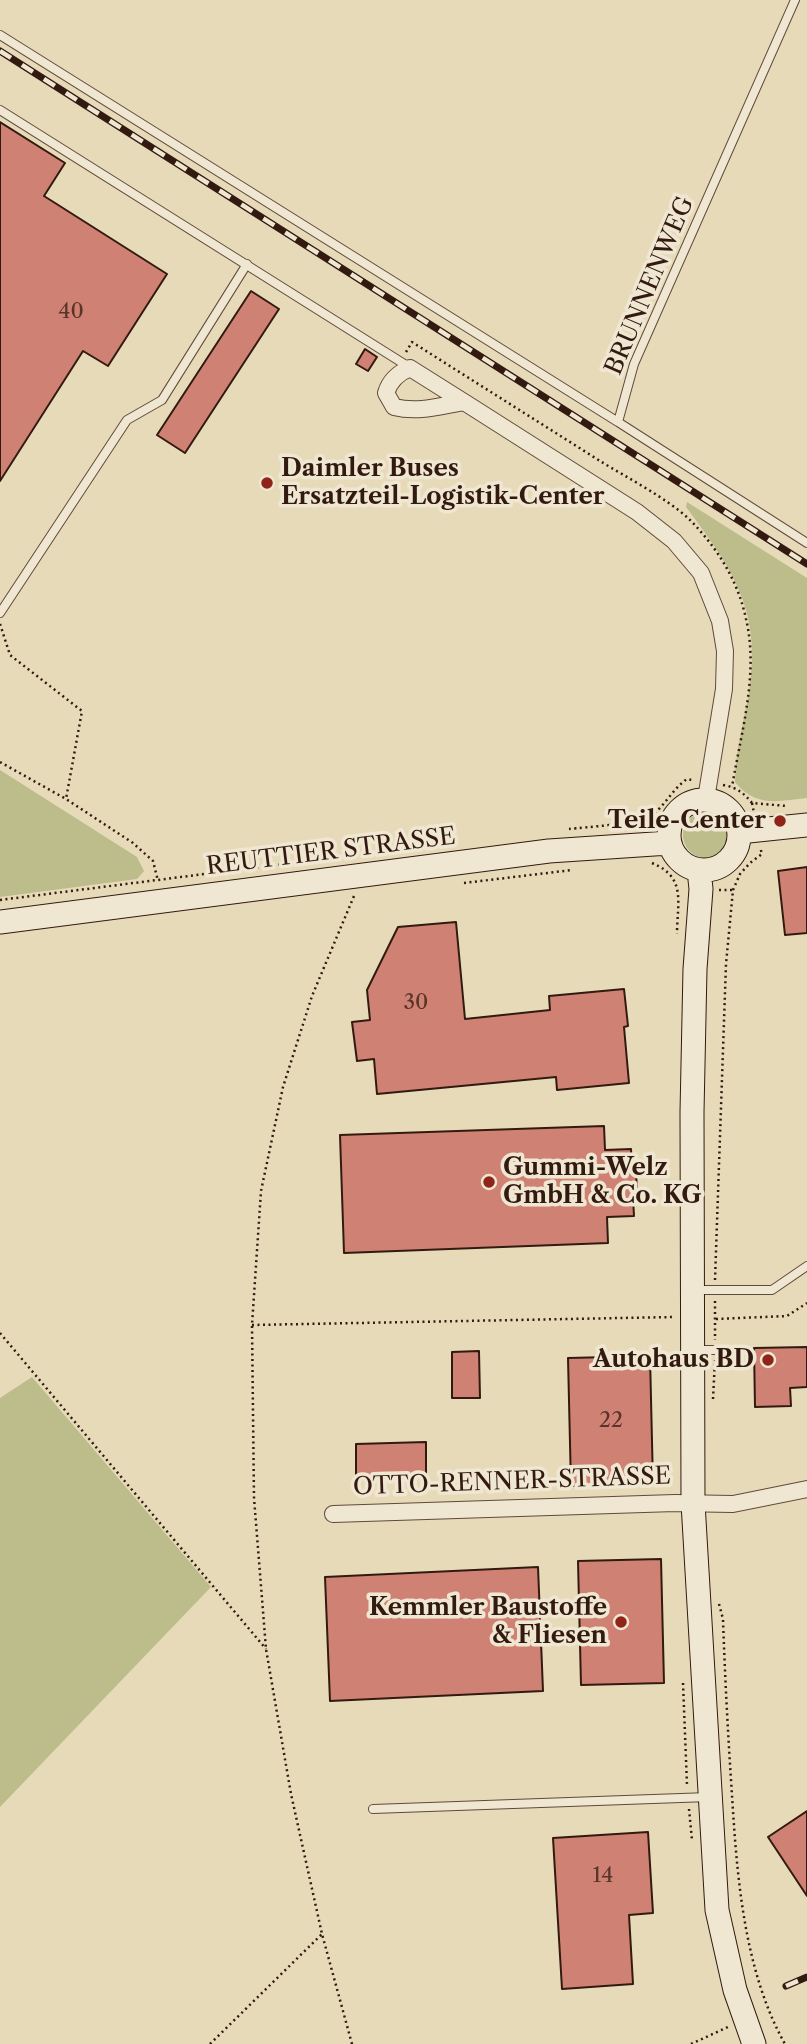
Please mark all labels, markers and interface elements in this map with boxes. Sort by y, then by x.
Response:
street label: BRUNNENWEG [600,193,700,379]
house number: 40 [58,299,84,325]
place label: Daimler Buses Ersatzteil-Logistik-Center [281,455,605,511]
marker: Daimler Buses Ersatzteil-Logistik-Center [259,475,275,491]
place label: Teile-Center [608,807,766,835]
marker: Teile-Center [772,813,788,829]
street label: REUTTIER STRASSE [205,822,457,882]
house number: 30 [404,990,428,1016]
place label: Gummi-Welz GmbH & Co. KG [503,1154,701,1210]
marker: Gummi-Welz GmbH & Co. KG [481,1174,497,1190]
place label: Autohaus BD [593,1346,754,1374]
marker: Autohaus BD [760,1352,776,1368]
house number: 22 [599,1408,623,1434]
street label: OTTO-RENNER-STRASSE [352,1462,672,1502]
place label: Kemmler Baustoffe & Fliesen [369,1594,607,1650]
marker: Kemmler Baustoffe & Fliesen [613,1614,629,1630]
house number: 14 [593,1863,613,1889]

